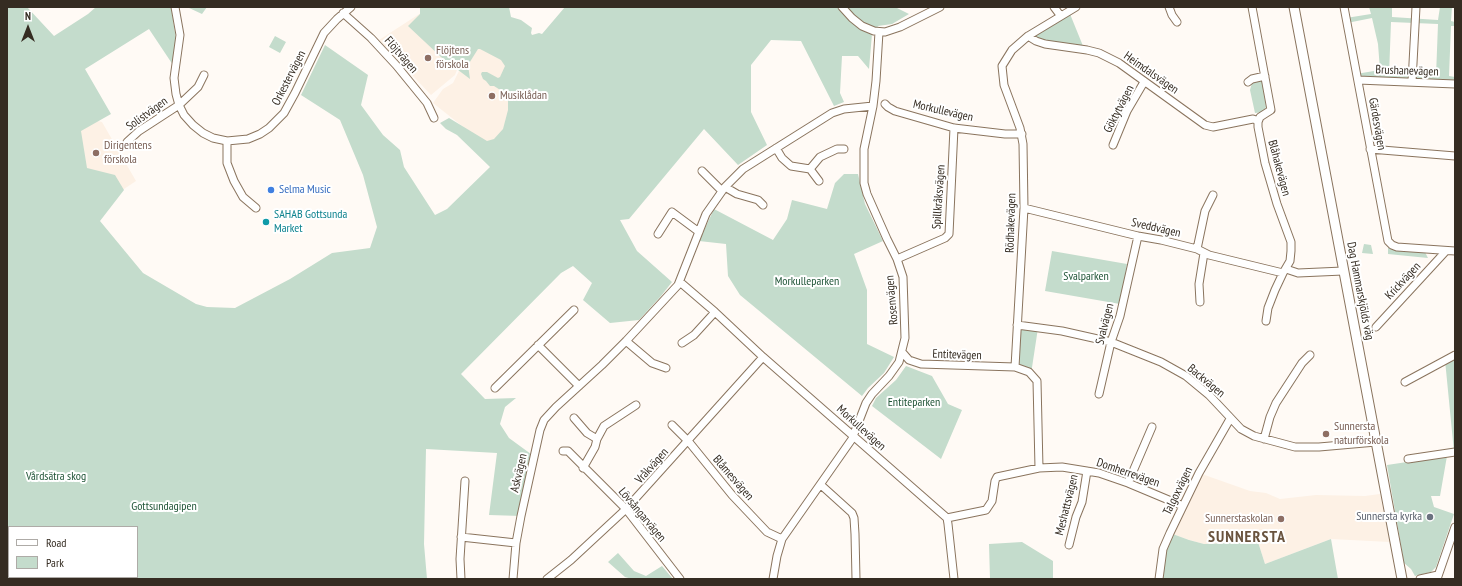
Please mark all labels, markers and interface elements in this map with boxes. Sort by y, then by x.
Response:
north arrow [8,8,48,48]
text: N [25,9,31,23]
street label: Flöjtvägen [381,34,421,76]
place label: Flöjtens förskola [436,44,469,72]
street label: Orkestervägen [269,48,309,108]
street label: Heimdalsvägen [1121,49,1181,97]
marker: Flöjtens förskola [423,53,433,63]
street label: Brushanevägen [1375,63,1439,79]
street label: Göktytvägen [1101,83,1137,135]
place label: Musiklådan [500,89,547,103]
marker: Musiklådan [487,91,497,101]
street label: Solistvägen [123,94,171,134]
street label: Morkullevägen [912,97,974,125]
street label: Gärdesvägen [1365,97,1389,151]
street label: Blåhakevägen [1265,138,1293,198]
place label: Dirigentens förskola [104,139,152,167]
marker: Dirigentens förskola [91,148,101,158]
street label: Spillkråksvägen [930,164,948,230]
place label: Selma Music [279,183,331,197]
marker: Selma Music [266,185,276,195]
street label: Rödhakevägen [1003,193,1019,253]
place label: SAHAB Gottsunda Market [274,208,347,236]
street label: Sveddvägen [1130,215,1182,241]
marker: SAHAB Gottsunda Market [261,217,271,227]
street label: Dag Hammarskjölds väg [1343,241,1377,341]
street label: Krickvägen [1382,260,1424,302]
park label: Svalparken [1063,270,1109,284]
park label: Morkulleparken [775,275,839,289]
street label: Rosenvägen [883,275,901,325]
street label: Svalvägen [1093,302,1117,346]
street label: Entitevägen [932,347,982,363]
street label: Backvägen [1184,361,1228,401]
park label: Entiteparken [888,396,940,410]
street label: Morkullevägen [833,402,889,454]
place label: Sunnersta naturförskola [1334,420,1389,448]
marker: Sunnersta naturförskola [1321,429,1331,439]
street label: Vråkvägen [632,445,672,487]
street label: Askvägen [508,452,530,494]
street label: Blåmesvägen [710,453,756,503]
street label: Domherrevägen [1095,455,1161,491]
street label: Talgoxvägen [1160,465,1196,517]
park label: Vårdsätra skog [26,470,86,484]
street label: Meshattsvägen [1052,473,1082,537]
street label: Lövsångarvägen [615,485,669,545]
park label: Gottsundagipen [131,500,197,514]
place label: Sunnersta kyrka [1356,510,1422,524]
place label: Sunnerstaskolan [1205,512,1273,526]
marker: Sunnersta kyrka [1425,512,1435,522]
marker: Sunnerstaskolan [1276,514,1286,524]
legend [8,526,138,578]
district label: SUNNERSTA [1208,527,1286,547]
text: Road [46,535,66,550]
text: Park [46,555,64,570]

